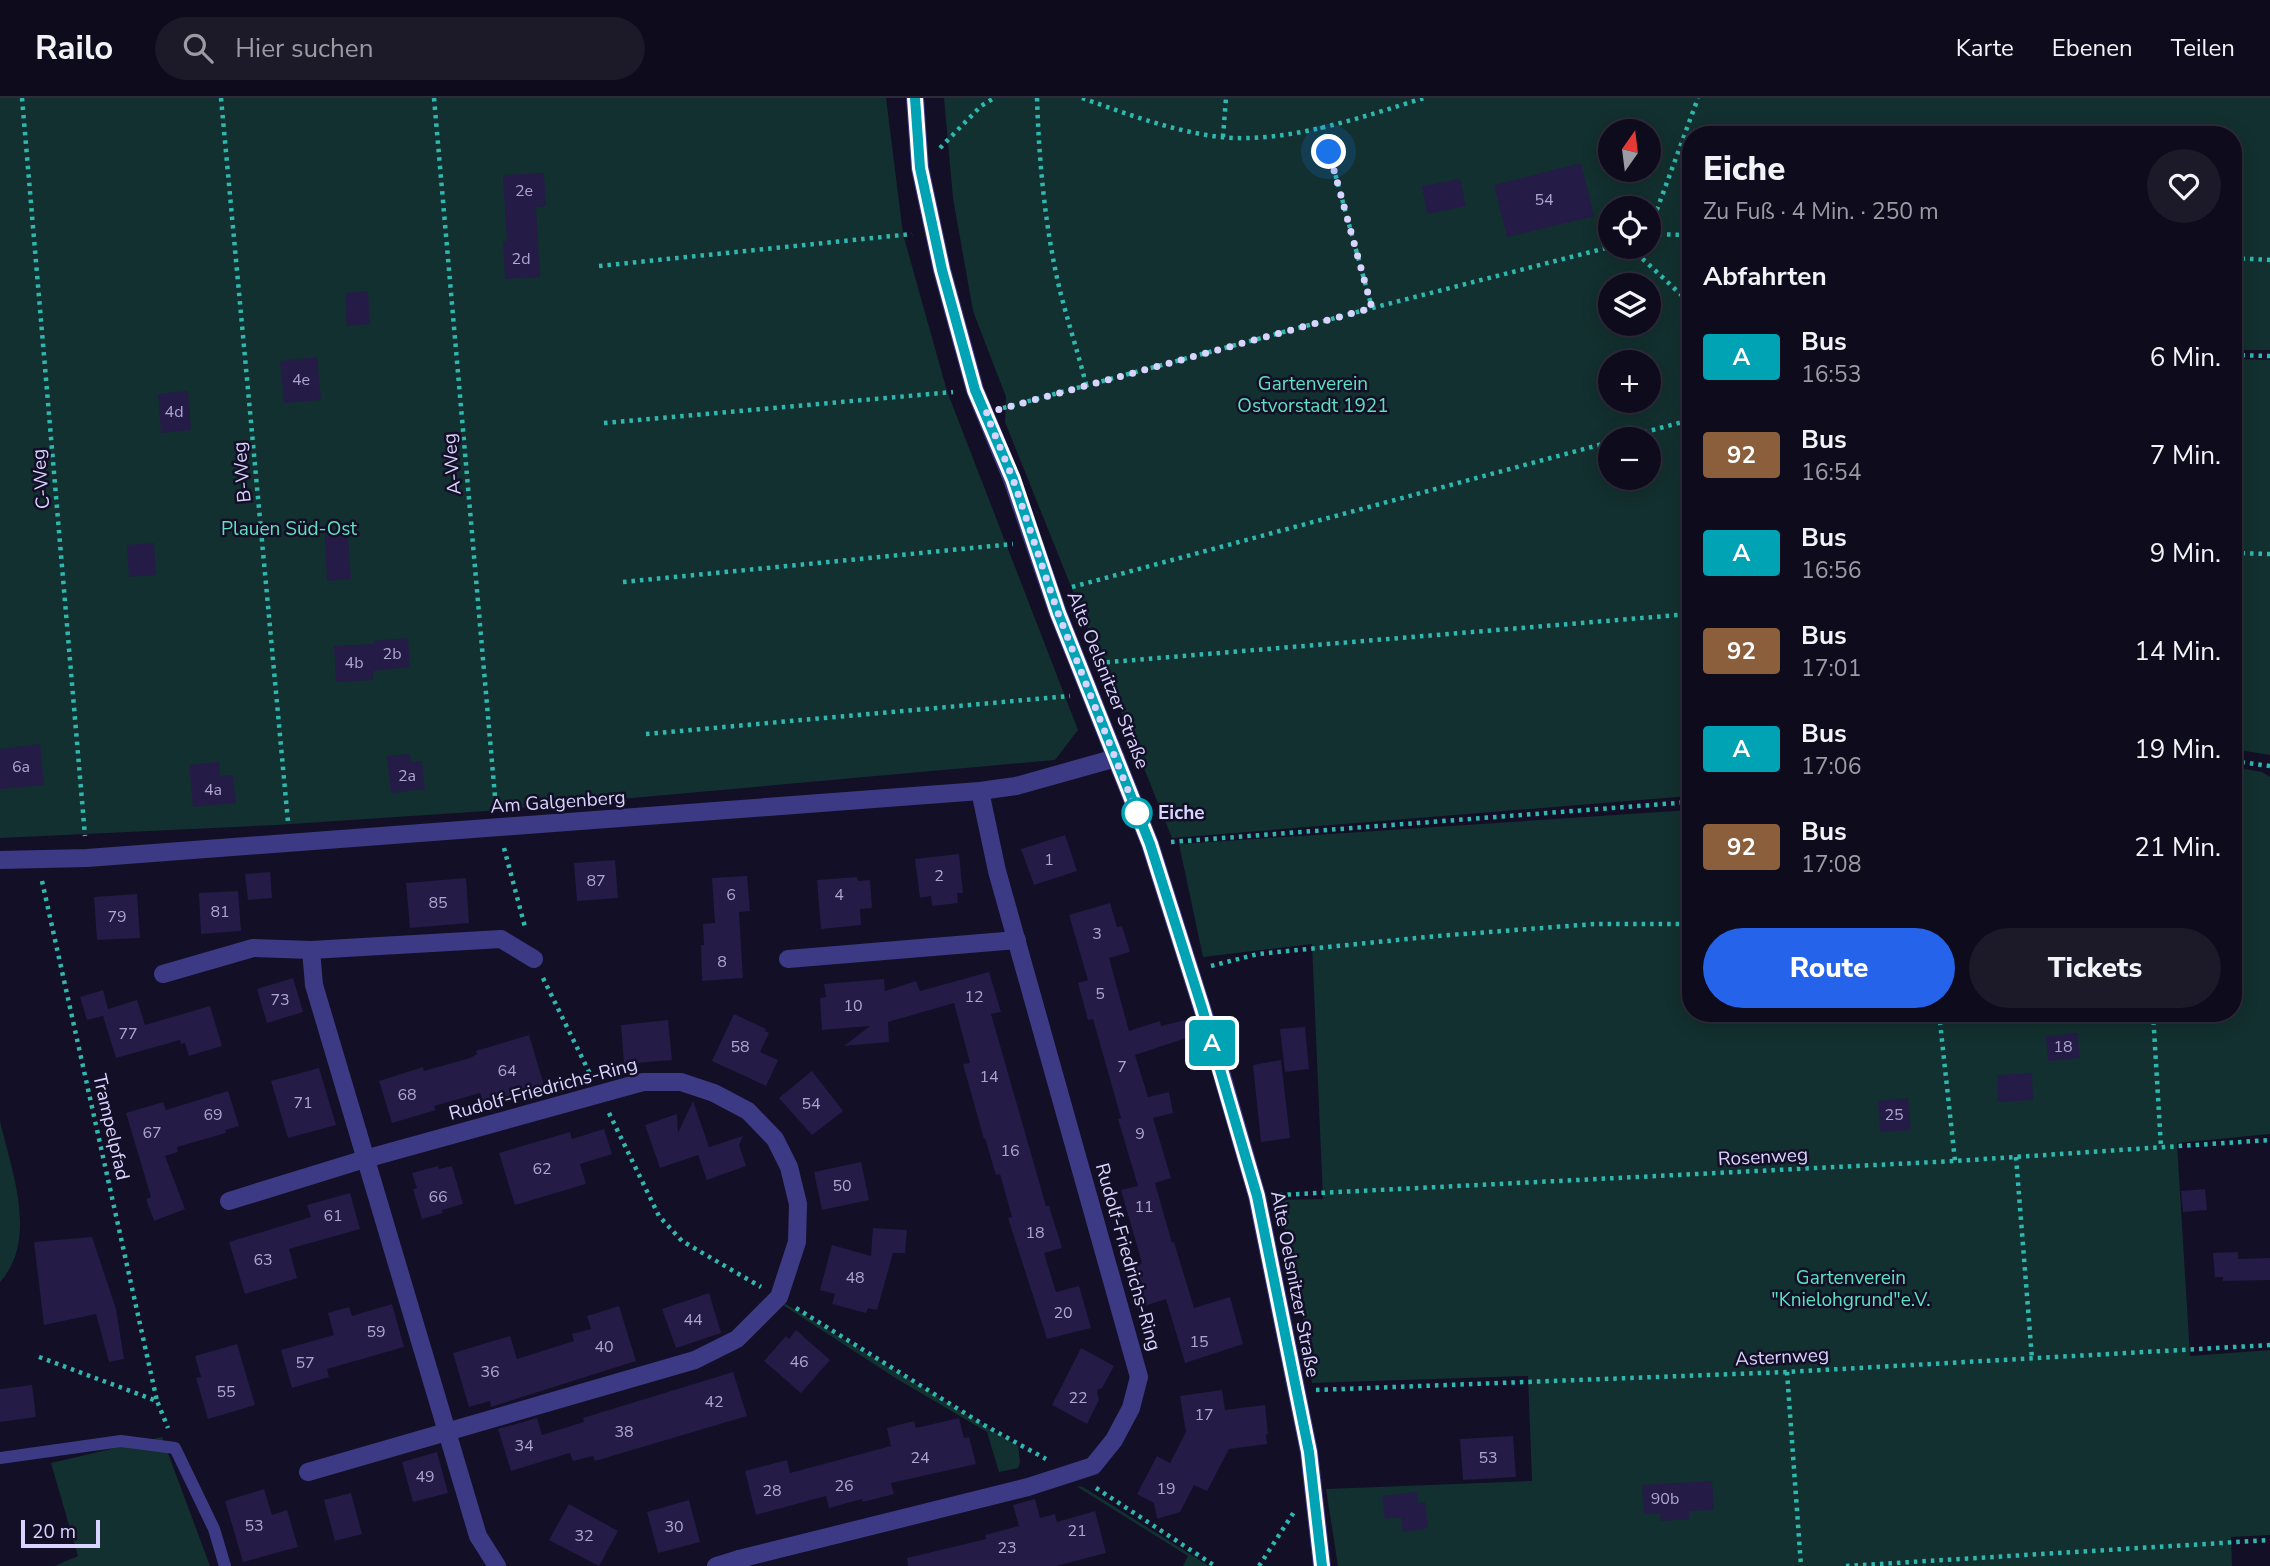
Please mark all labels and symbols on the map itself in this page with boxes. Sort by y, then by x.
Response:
north arrow [1598,119,1661,182]
your location [1311,134,1346,169]
house number: 2e [515,180,533,202]
house number: 54 [1534,189,1554,211]
house number: 2d [512,248,530,270]
house number: 4e [292,369,310,391]
park label: Gartenverein Ostvorstadt 1921 [1237,371,1389,419]
house number: 4d [165,401,183,423]
street label: A-Weg [436,432,468,496]
street label: B-Weg [226,440,258,504]
street label: C-Weg [25,448,57,510]
park label: Plauen Süd-Ost [221,516,357,542]
street label: Alte Oelsnitzer Straße [1060,587,1156,773]
house number: 2b [383,643,401,665]
house number: 4b [345,652,363,674]
house number: 6a [12,756,30,778]
house number: 2a [398,765,416,787]
house number: 4a [204,779,222,801]
street label: Am Galgenberg [490,784,626,820]
marker: Eiche [1122,798,1152,828]
place label: Eiche [1158,800,1205,826]
house number: 1 [1044,849,1054,871]
house number: 2 [934,865,944,887]
house number: 87 [586,870,606,892]
house number: 6 [726,884,736,906]
house number: 4 [834,884,844,906]
house number: 85 [428,892,448,914]
house number: 81 [210,901,230,923]
house number: 79 [107,906,127,928]
house number: 3 [1092,923,1102,945]
house number: 8 [717,951,727,973]
house number: 5 [1095,983,1105,1005]
house number: 12 [964,986,984,1008]
house number: 73 [270,989,290,1011]
house number: 10 [843,995,863,1017]
line badge: A [1189,1020,1235,1066]
house number: 77 [118,1023,138,1045]
house number: 58 [730,1036,750,1058]
house number: 18 [2053,1036,2073,1058]
street label: Rudolf-Friedrichs-Ring [446,1051,640,1127]
house number: 7 [1117,1056,1127,1078]
house number: 64 [497,1060,517,1082]
house number: 14 [979,1066,999,1088]
street label: Trampelpfad [86,1071,136,1183]
house number: 68 [397,1084,417,1106]
house number: 71 [293,1092,313,1114]
house number: 54 [801,1093,821,1115]
house number: 69 [203,1104,223,1126]
house number: 25 [1884,1104,1904,1126]
house number: 67 [142,1122,162,1144]
house number: 9 [1135,1123,1145,1145]
house number: 16 [1000,1140,1020,1162]
street label: Rosenweg [1717,1142,1809,1172]
house number: 62 [532,1158,552,1180]
street label: Rudolf-Friedrichs-Ring [1089,1160,1167,1354]
house number: 50 [832,1175,852,1197]
house number: 66 [428,1186,448,1208]
street label: Alte Oelsnitzer Straße [1264,1189,1326,1379]
house number: 11 [1134,1196,1154,1218]
house number: 61 [323,1205,343,1227]
house number: 18 [1025,1222,1045,1244]
house number: 63 [253,1249,273,1271]
park label: Gartenverein "Knielohgrund"e.V. [1771,1265,1931,1313]
house number: 48 [845,1267,865,1289]
house number: 20 [1053,1302,1073,1324]
house number: 44 [683,1309,703,1331]
house number: 59 [366,1321,386,1343]
house number: 15 [1189,1331,1209,1353]
house number: 40 [594,1336,614,1358]
street label: Asternweg [1734,1342,1830,1372]
house number: 46 [789,1351,809,1373]
house number: 57 [295,1352,315,1374]
house number: 36 [480,1361,500,1383]
house number: 55 [216,1381,236,1403]
house number: 22 [1068,1387,1088,1409]
house number: 42 [704,1391,724,1413]
house number: 17 [1194,1404,1214,1426]
house number: 38 [614,1421,634,1443]
house number: 34 [514,1435,534,1457]
house number: 24 [910,1447,930,1469]
house number: 53 [1478,1447,1498,1469]
house number: 49 [415,1466,435,1488]
house number: 26 [834,1475,854,1497]
house number: 19 [1156,1478,1176,1500]
house number: 28 [762,1480,782,1502]
house number: 90b [1651,1488,1679,1510]
house number: 53 [244,1515,264,1537]
house number: 30 [664,1516,684,1538]
scale bar [21,1517,100,1549]
house number: 21 [1067,1520,1087,1542]
house number: 32 [574,1525,594,1547]
house number: 23 [997,1537,1017,1559]

